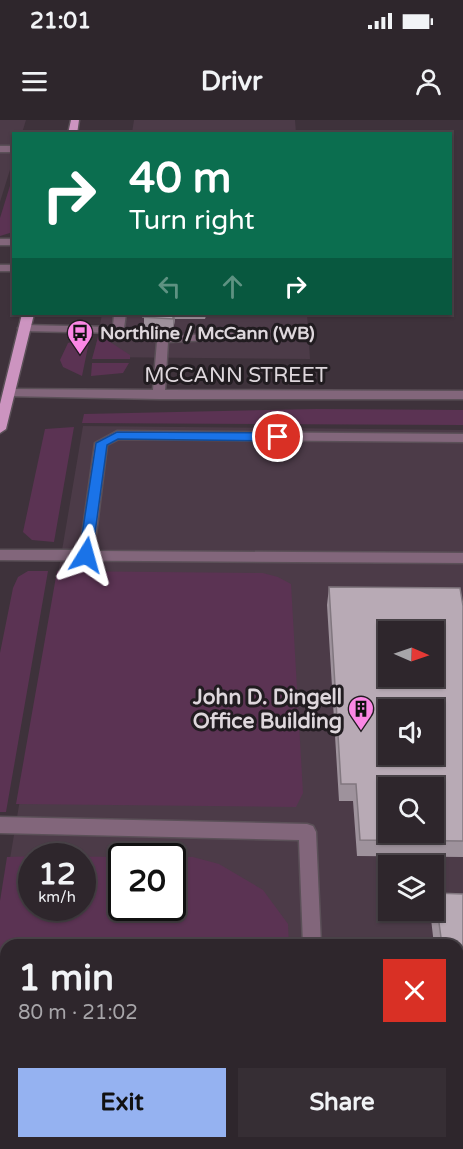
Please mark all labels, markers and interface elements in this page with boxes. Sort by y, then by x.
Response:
text: 21:01 [30,8,91,34]
icon: menu [18,65,51,98]
text: Drivr [201,65,262,98]
icon: person [412,65,445,98]
text: 40 m [129,153,231,204]
icon: right [30,156,108,234]
text: Turn right [129,204,255,237]
icon: left [153,270,186,303]
icon: ahead [216,270,249,303]
icon: right [279,270,312,303]
bus stop icon: Northline / McCann (WB) [65,318,95,356]
place label: Northline / McCann (WB) [100,322,315,344]
street label: MCCANN STREET [144,363,328,388]
pin [252,411,303,462]
icon: arrive [261,420,294,453]
position arrow [54,523,118,587]
north arrow [378,621,444,687]
map controls [378,621,444,921]
place label: John D. Dingell Office Building [192,685,342,734]
building icon: John D. Dingell Office Building [346,694,376,732]
button: sound [378,699,444,765]
button: search [378,777,444,843]
speed limit sign: 20 [108,843,186,921]
button: layers [378,855,444,921]
text: 12 [38,856,76,893]
text: km/h [38,888,76,906]
text: 1 min [18,957,114,1000]
button: close [383,959,446,1022]
text: 80 m · 21:02 [18,1001,138,1025]
button: Exit [18,1068,226,1137]
button: Share [238,1068,446,1137]

